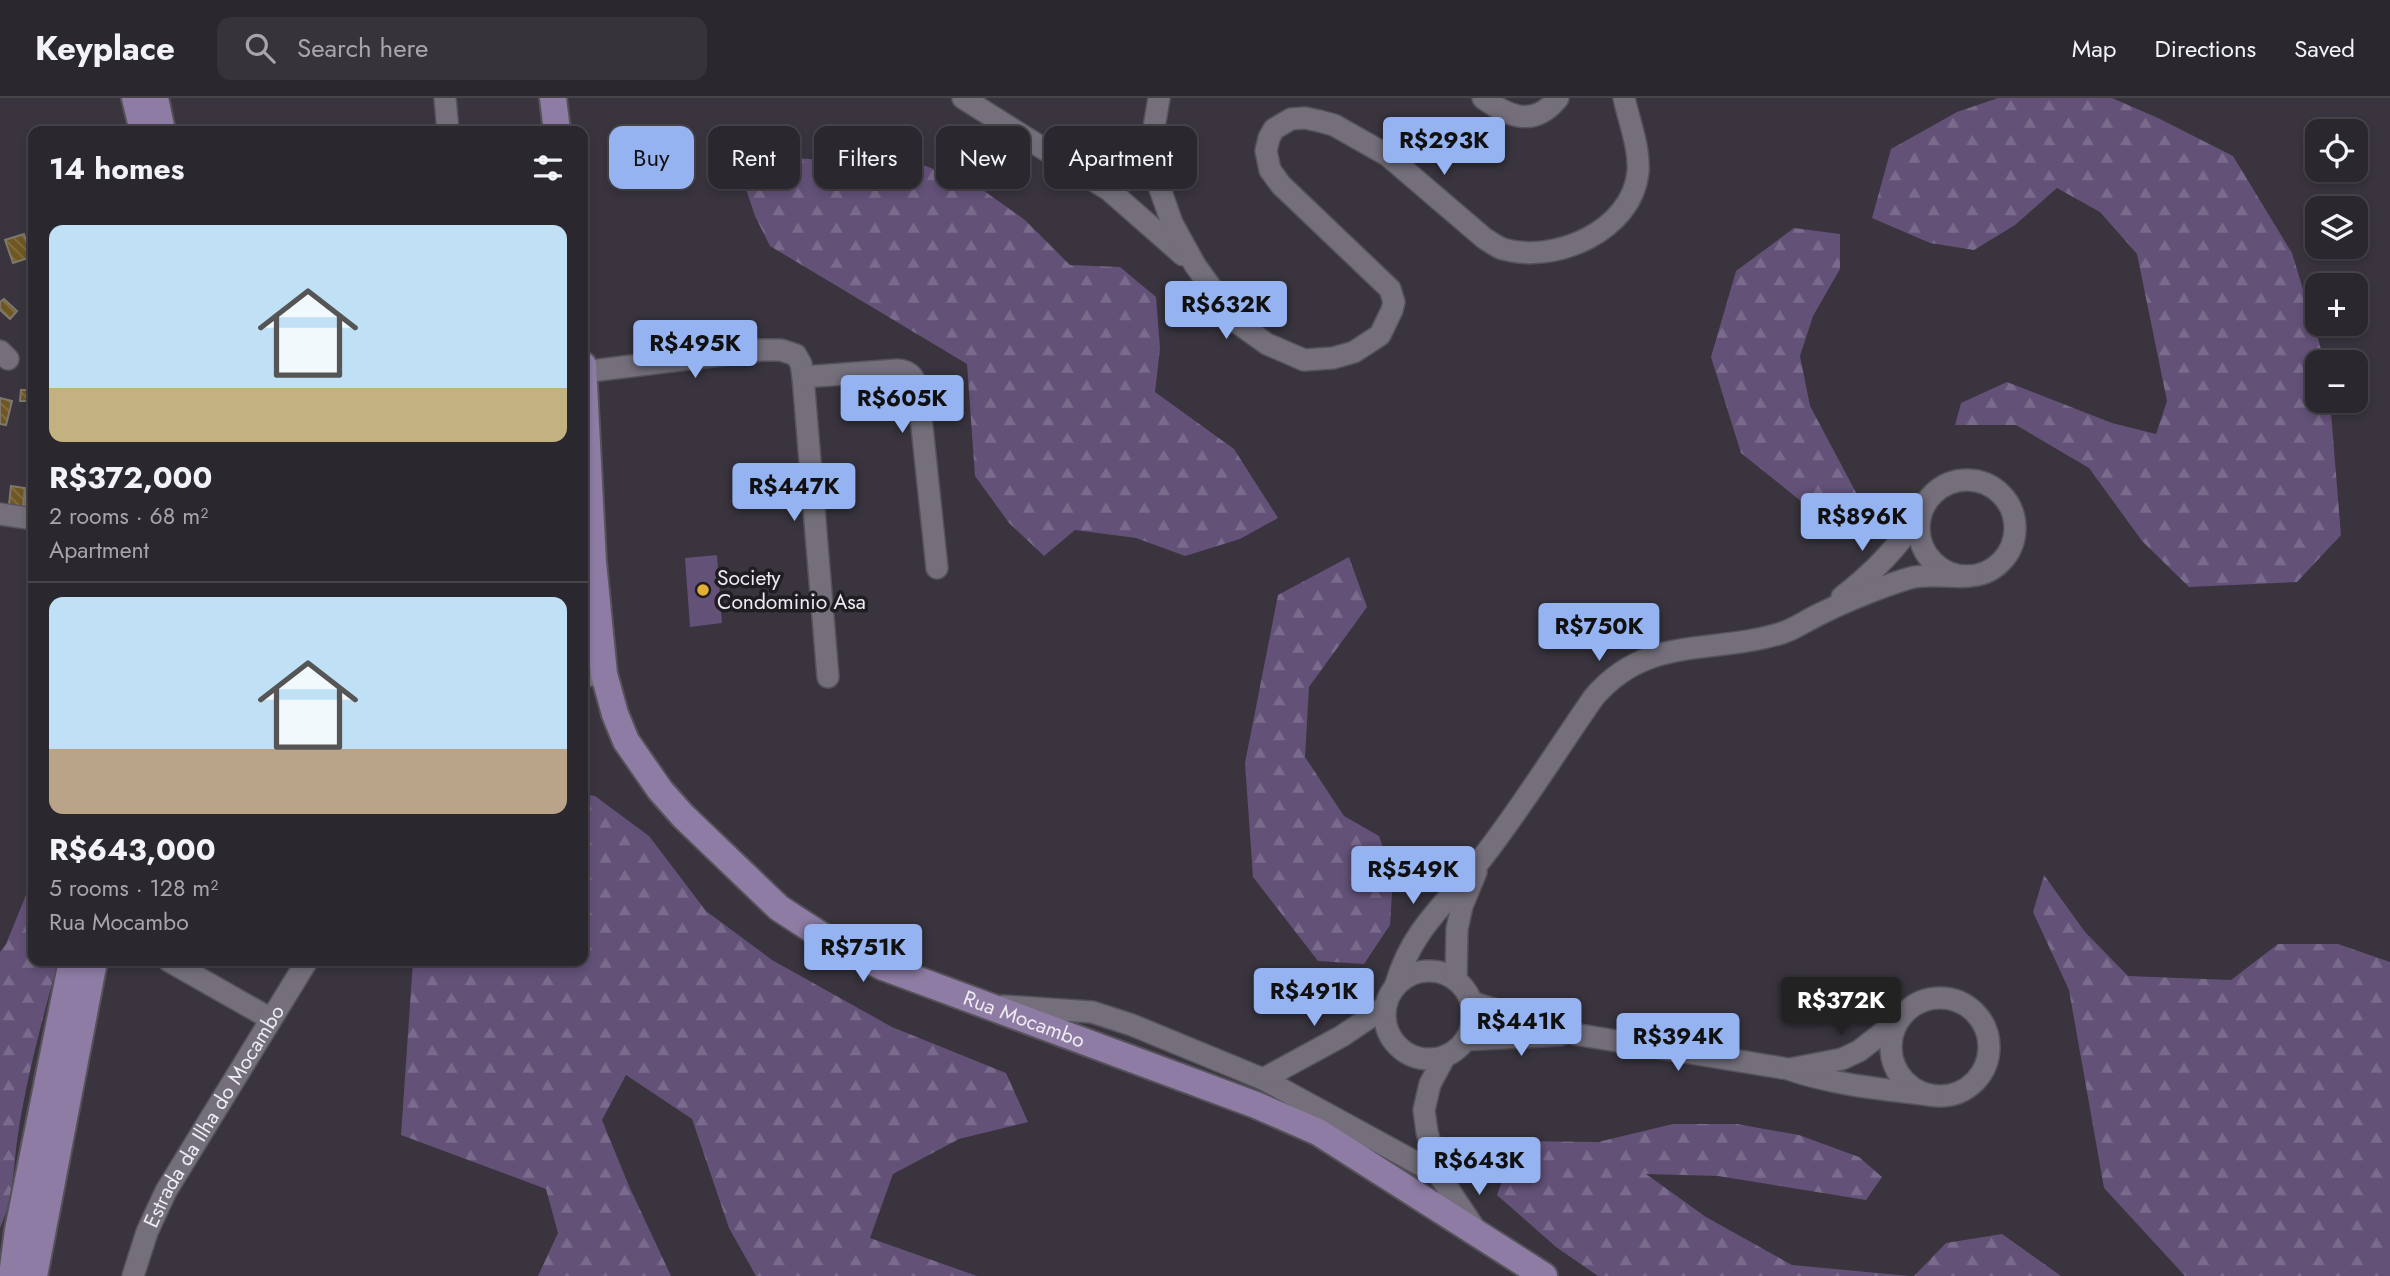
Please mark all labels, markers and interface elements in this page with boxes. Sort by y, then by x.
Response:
search box [217,17,707,80]
text: Keyplace [35,25,175,72]
icon: search [241,29,279,67]
text: Search here [297,29,428,67]
text: Map [2072,31,2117,66]
text: Directions [2155,31,2256,66]
text: Saved [2294,31,2355,66]
pin: R$293K [1387,118,1501,177]
map controls [2305,119,2368,413]
button: locate [2305,119,2368,182]
text: R$293K [1399,123,1489,157]
chip: Buy [609,126,694,189]
chip: Rent [708,126,800,189]
chip: Filters [814,126,922,189]
chip: New [936,126,1030,189]
chip: Apartment [1044,126,1197,189]
text: 14 homes [49,147,184,190]
icon: filters [529,149,567,187]
button: layers [2305,196,2368,259]
icon: home [245,270,371,396]
button: + [2305,273,2368,336]
pin: R$632K [1169,282,1283,341]
text: R$632K [1181,287,1271,321]
pin: R$495K [638,320,752,380]
text: R$495K [649,326,741,360]
button: − [2305,350,2368,413]
pin: R$605K [845,376,959,435]
text: R$605K [857,381,947,415]
text: R$372,000 [49,456,212,499]
pin: R$447K [737,464,851,523]
text: R$447K [748,469,840,503]
pin: R$896K [1805,494,1919,553]
text: 2 rooms · 68 m² [49,499,208,533]
text: R$896K [1817,499,1907,533]
text: Apartment [49,533,149,567]
place label: Society Condominio Asa [717,563,866,617]
marker: Society Condominio Asa [695,582,711,598]
pin: R$750K [1542,603,1656,663]
text: R$750K [1554,609,1644,643]
icon: home [245,642,371,768]
text: R$643,000 [49,828,216,871]
pin: R$549K [1356,846,1470,906]
text: R$549K [1367,852,1459,886]
text: 5 rooms · 128 m² [49,871,218,905]
text: Rua Mocambo [49,905,189,939]
pin: R$751K [806,924,920,984]
text: R$751K [820,930,906,964]
pin: R$491K [1257,968,1371,1028]
text: R$491K [1270,974,1358,1008]
pin: R$372K [1784,978,1898,1037]
street label: Rua Mocambo [959,983,1089,1055]
text: R$372K [1797,983,1885,1017]
pin: R$441K [1464,998,1578,1058]
street label: Estrada da Ilha do Mocambo [136,999,292,1233]
text: R$441K [1476,1004,1566,1038]
pin: R$394K [1621,1014,1735,1073]
text: R$394K [1633,1019,1724,1053]
pin: R$643K [1422,1138,1536,1197]
text: R$643K [1434,1143,1525,1177]

